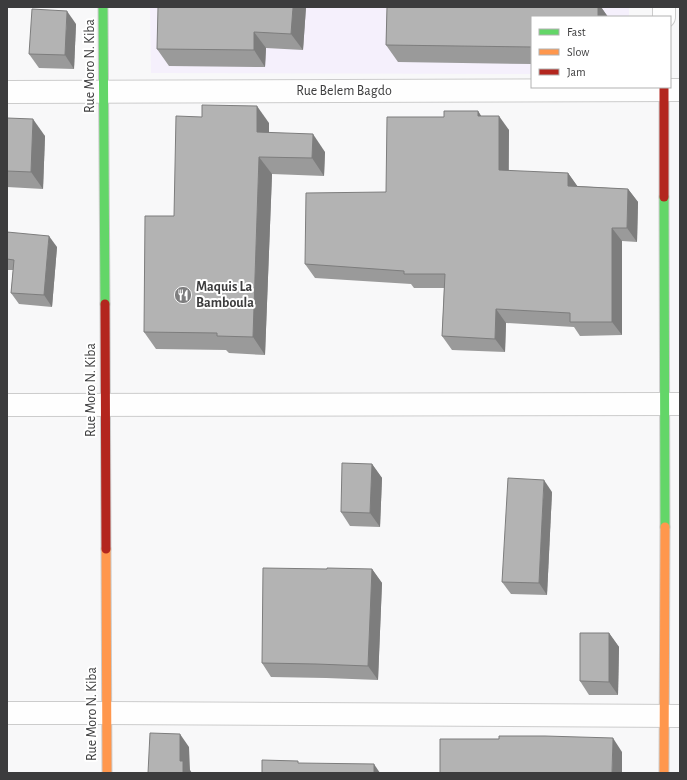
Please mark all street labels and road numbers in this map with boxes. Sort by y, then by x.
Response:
street label: Rue Moro N. Kiba [83,19,97,113]
street label: Rue Belem Bagdo [296,84,392,98]
street label: Rue Moro N. Kiba [84,343,98,437]
street label: Rue Moro N. Kiba [85,667,99,761]

